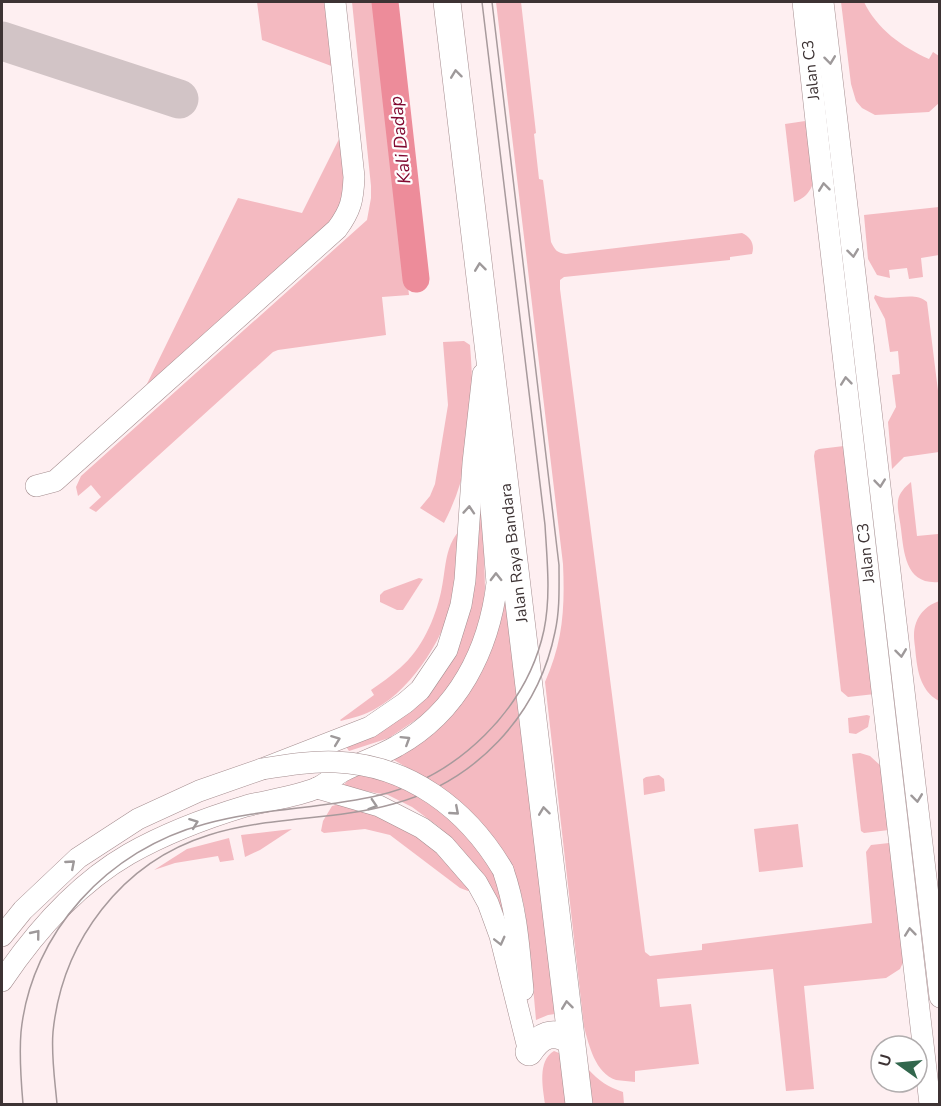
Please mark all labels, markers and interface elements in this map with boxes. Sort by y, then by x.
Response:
street label: Jalan C3 [797,39,825,102]
one-way arrow [823,55,836,64]
one-way arrow [451,69,463,78]
water label: Kali Dadap [383,95,417,185]
one-way arrow [818,183,831,192]
one-way arrow [846,249,859,258]
one-way arrow [474,263,487,272]
one-way arrow [840,376,853,385]
one-way arrow [873,478,886,487]
street label: Jalan Raya Bandara [495,482,534,625]
one-way arrow [463,505,476,514]
street label: Jalan C3 [852,522,880,585]
one-way arrow [490,572,502,581]
one-way arrow [894,648,906,657]
one-way arrow [330,735,341,747]
one-way arrow [399,737,410,748]
one-way arrow [910,794,923,803]
one-way arrow [367,798,378,810]
one-way arrow [448,804,459,815]
one-way arrow [538,806,551,816]
one-way arrow [189,818,199,831]
one-way arrow [64,860,75,871]
one-way arrow [904,928,917,937]
one-way arrow [29,930,40,941]
one-way arrow [493,936,506,946]
one-way arrow [561,1000,573,1009]
north arrow [869,1034,929,1094]
text: U [873,1052,898,1069]

